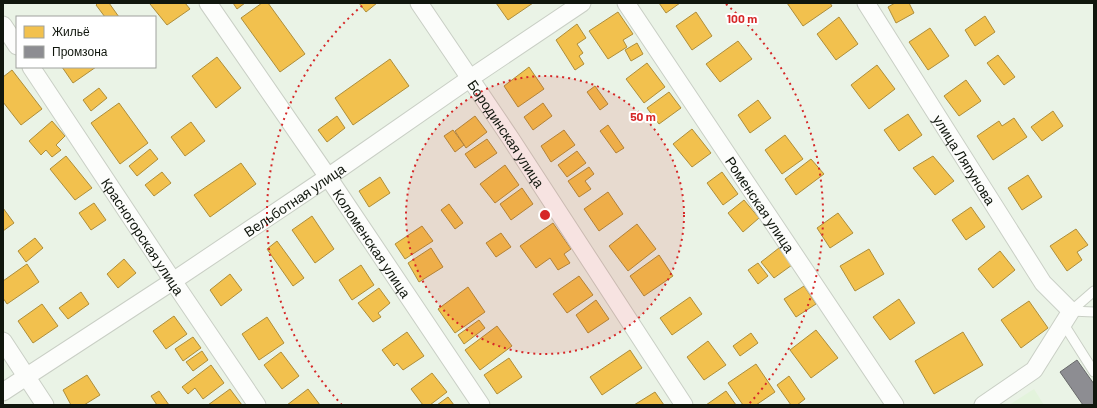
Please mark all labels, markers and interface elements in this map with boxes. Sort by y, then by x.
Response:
text: 100 m [727,11,757,25]
legend [16,16,156,68]
text: Жильё [52,24,90,38]
text: Промзона [52,44,108,59]
street label: Бородинская улица [465,76,549,191]
text: 50 m [630,109,656,123]
street label: улица Ляпунова [930,111,1000,208]
street label: Роменская улица [722,153,799,256]
street label: Вельботная улица [240,159,348,240]
street label: Красногорская улица [98,174,188,298]
street label: Коломенская улица [330,186,415,301]
centre of rings [538,208,552,222]

